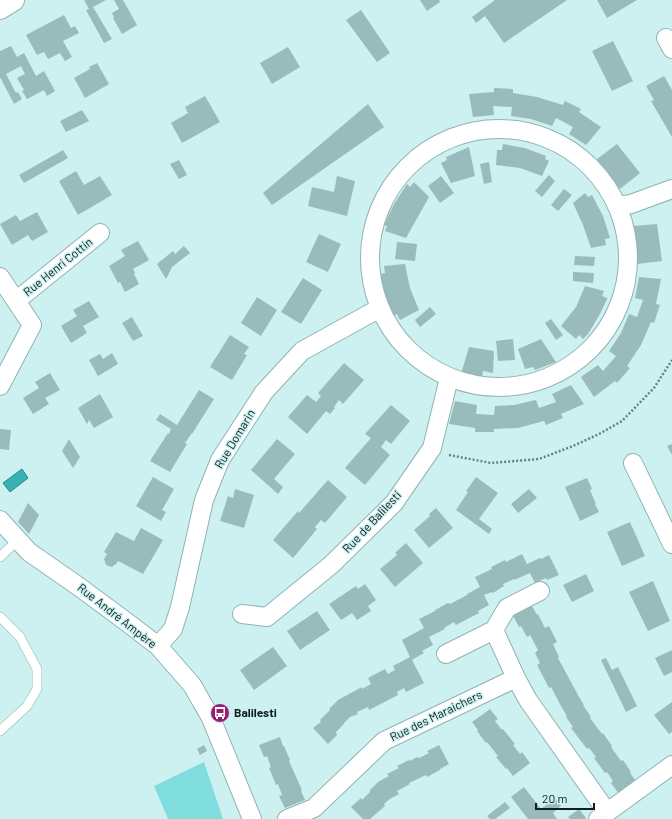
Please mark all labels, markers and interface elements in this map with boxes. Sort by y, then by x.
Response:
street label: Rue Henri Cottin [20,234,95,298]
street label: Rue Domarin [211,406,257,471]
street label: Rue de Balilesti [339,487,404,555]
street label: Rue André Ampère [75,580,160,651]
street label: Rue des Maraichers [387,687,484,744]
bus stop icon: Balilesti [209,702,231,724]
place label: Balilesti [234,705,277,719]
scale bar [536,785,594,811]
text: 20 m [542,791,568,805]

